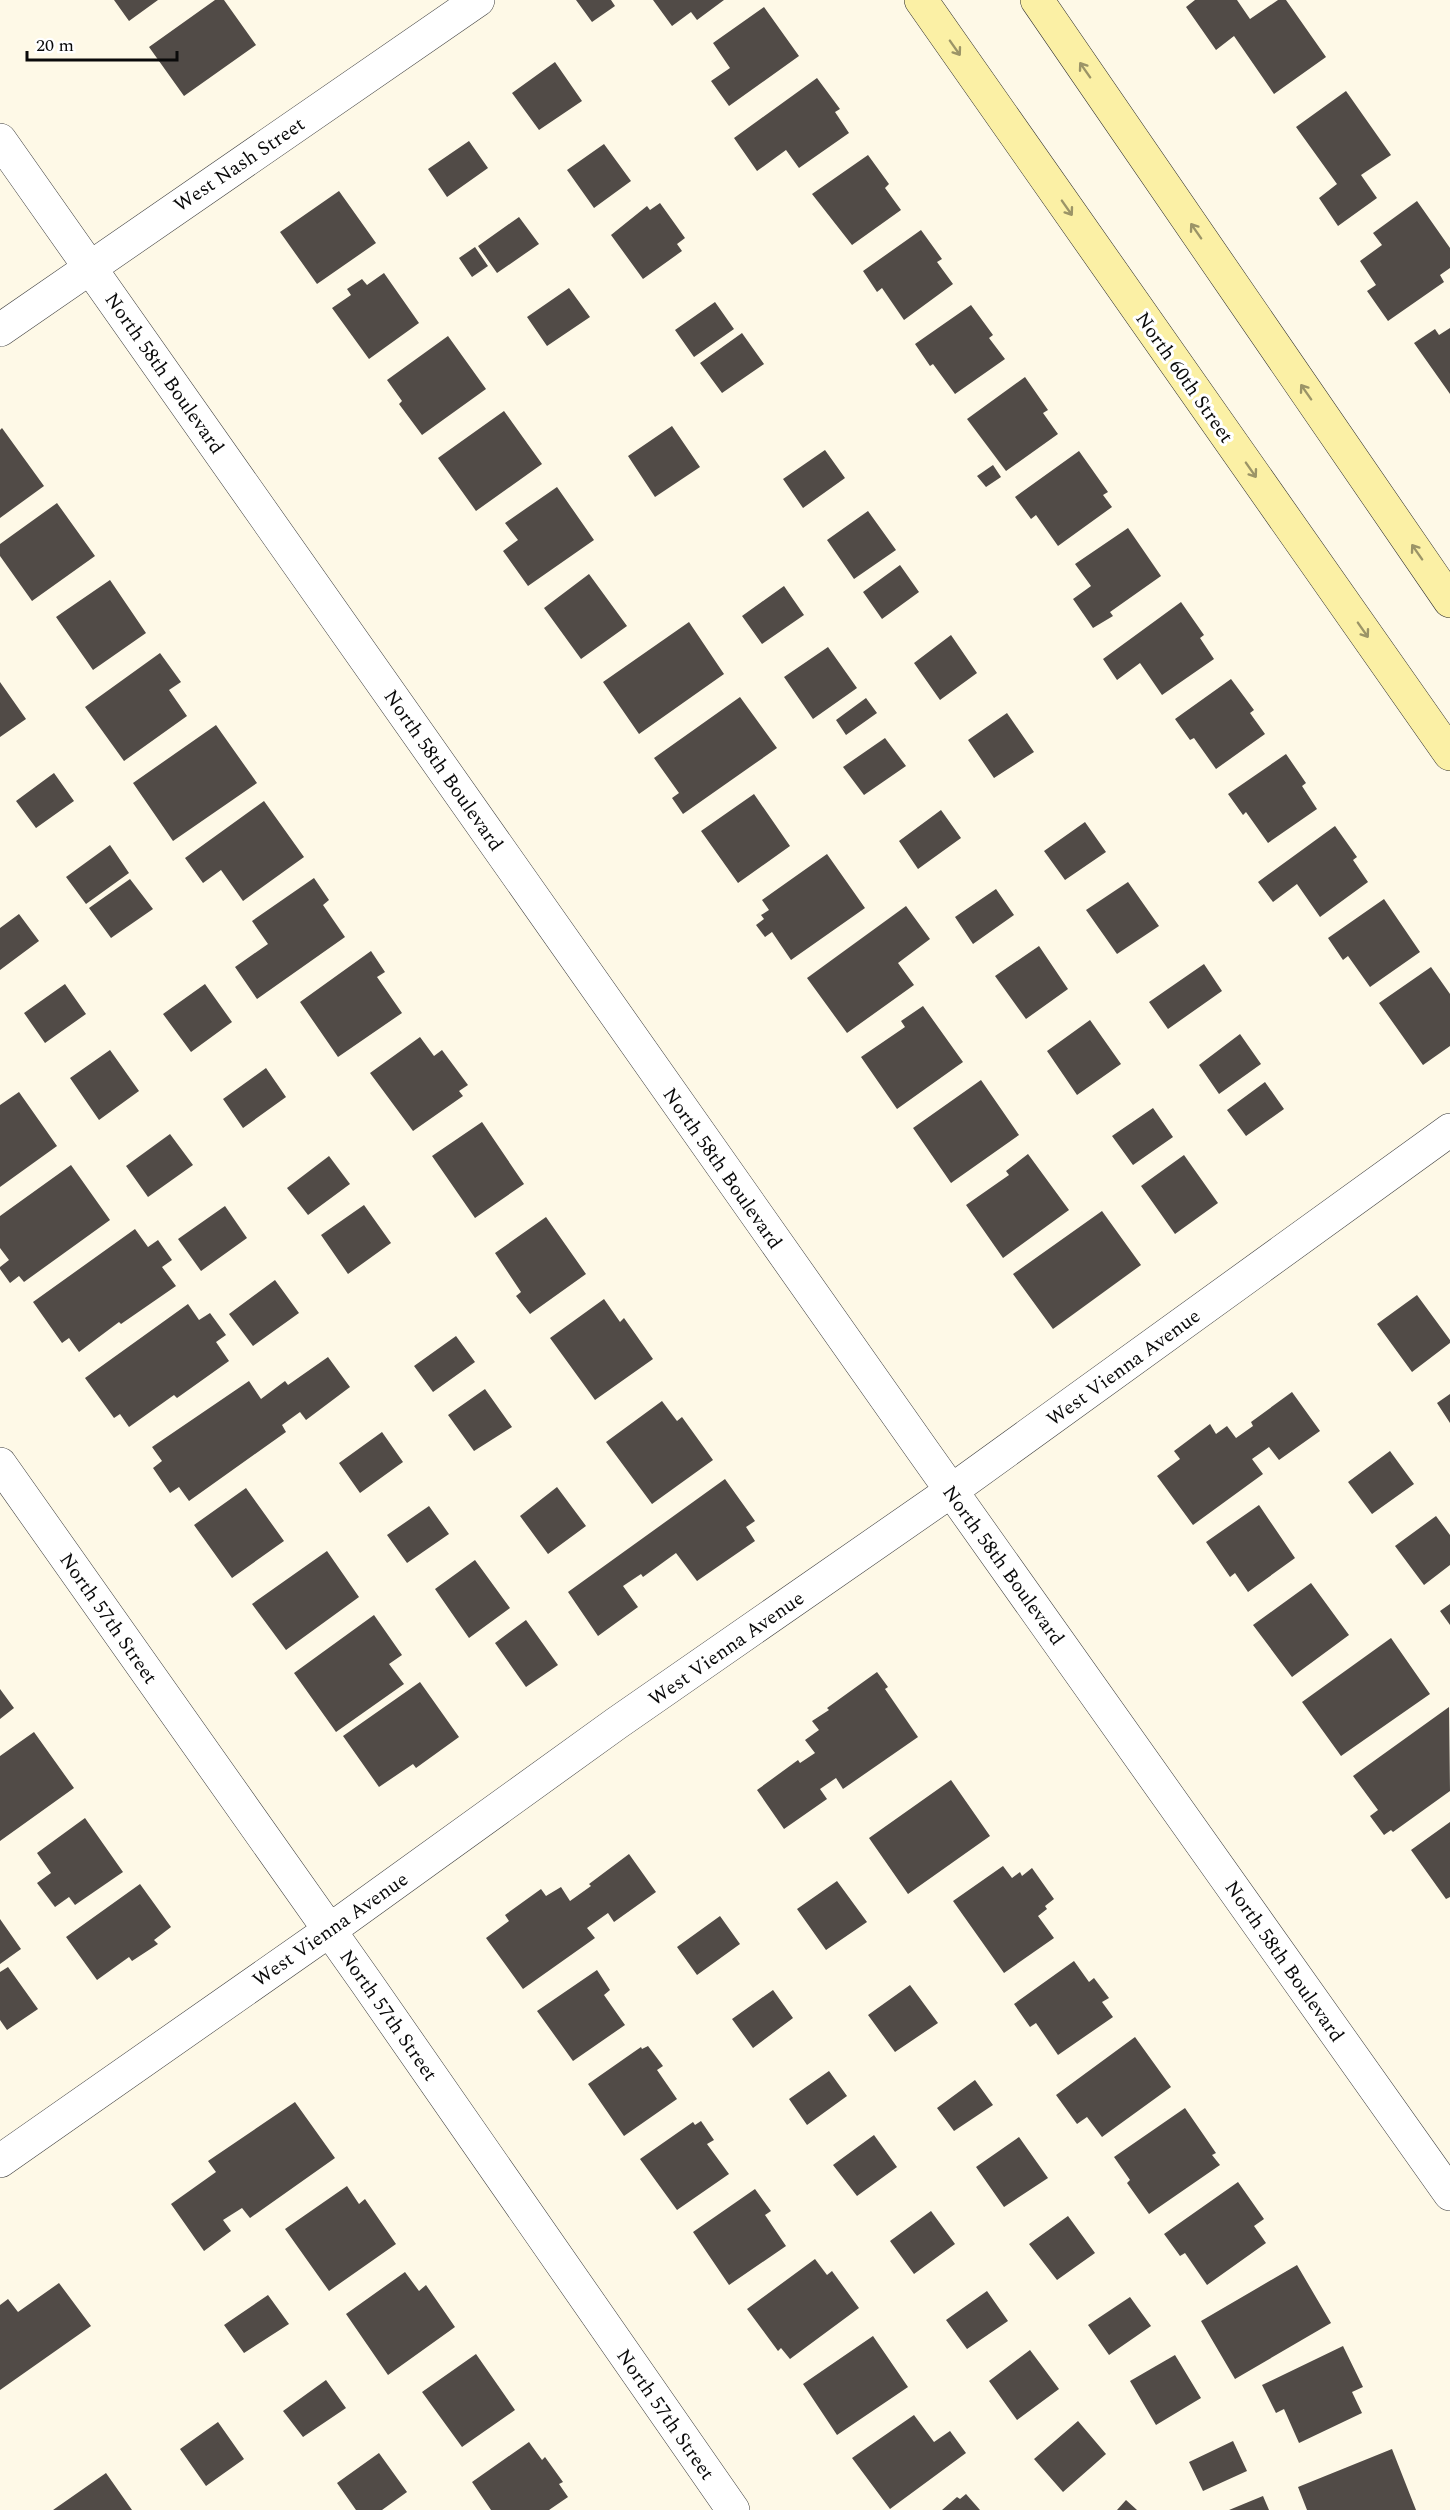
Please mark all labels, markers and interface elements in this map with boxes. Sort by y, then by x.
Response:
scale bar [27,24,177,62]
text: 20 m [36,32,74,59]
one-way arrow [949,39,961,55]
one-way arrow [1079,63,1091,79]
street label: West Nash Street [168,110,311,220]
one-way arrow [1061,199,1073,215]
one-way arrow [1190,223,1202,240]
street label: North 58th Boulevard [97,286,231,461]
street label: North 60th Street [1128,306,1241,450]
one-way arrow [1300,384,1312,400]
one-way arrow [1245,462,1257,478]
one-way arrow [1411,545,1423,561]
one-way arrow [1357,621,1369,638]
street label: North 58th Boulevard [376,683,510,858]
street label: North 58th Boulevard [655,1081,789,1256]
street label: West Vienna Avenue [1040,1302,1207,1434]
street label: North 58th Boulevard [935,1479,1072,1652]
street label: North 57th Street [52,1547,165,1691]
street label: West Vienna Avenue [643,1584,811,1714]
street label: West Vienna Avenue [247,1865,415,1995]
street label: North 58th Boulevard [1217,1874,1351,2049]
street label: North 57th Street [332,1944,445,2088]
street label: North 57th Street [609,2343,722,2487]

